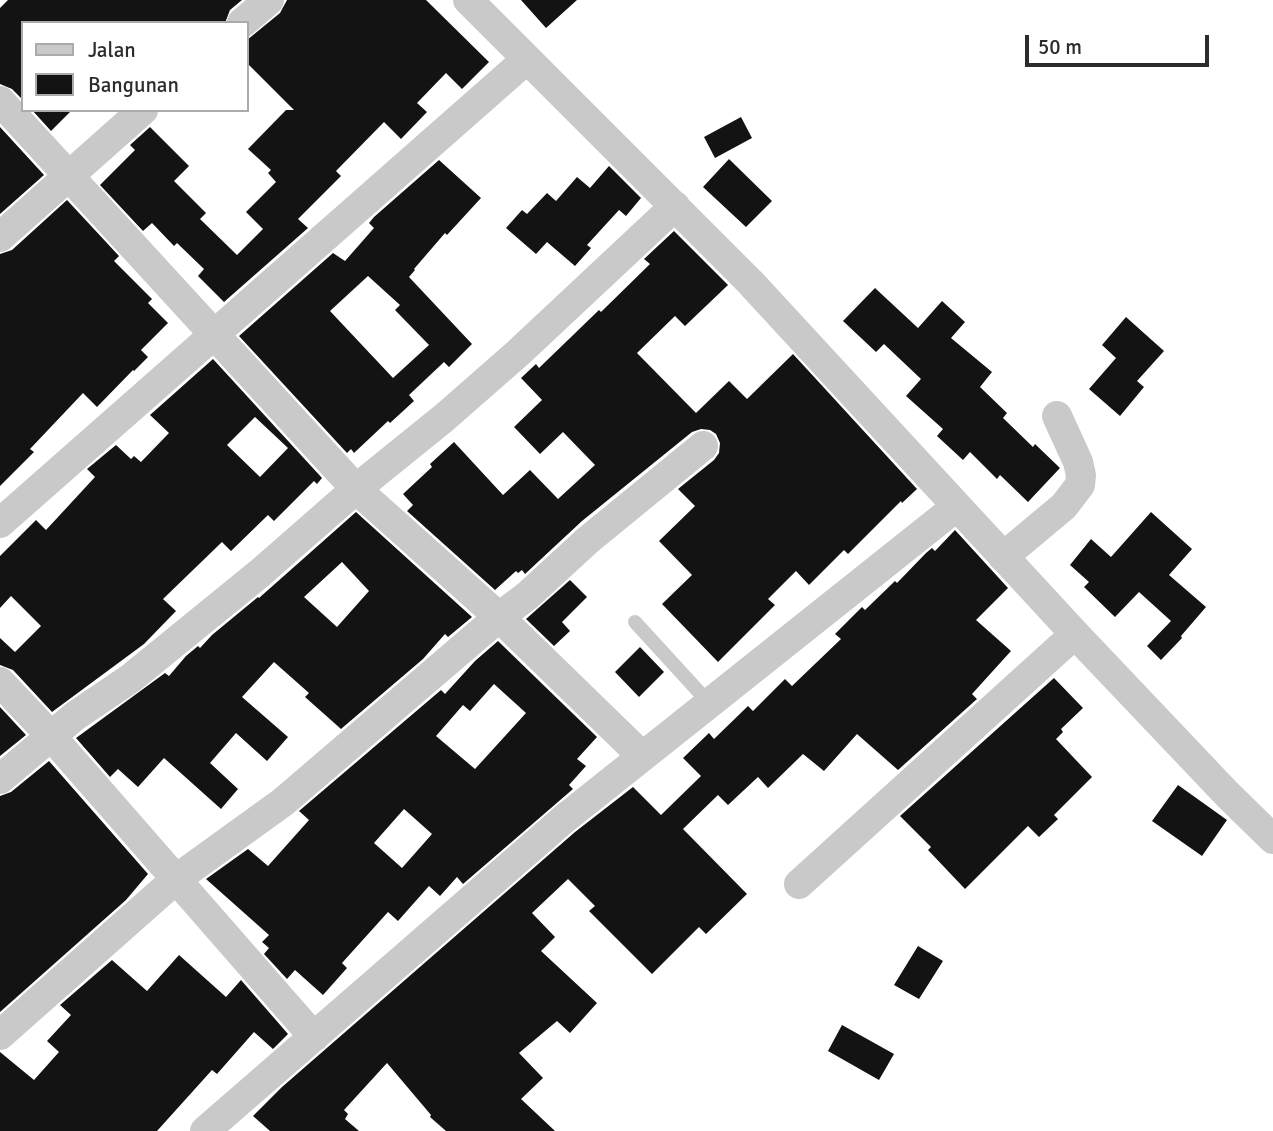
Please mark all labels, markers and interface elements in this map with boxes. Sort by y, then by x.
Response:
legend [21,21,248,112]
scale bar [1028,21,1212,65]
text: 50 m [1038,34,1082,60]
text: Jalan [88,37,136,63]
text: Bangunan [88,72,179,98]

